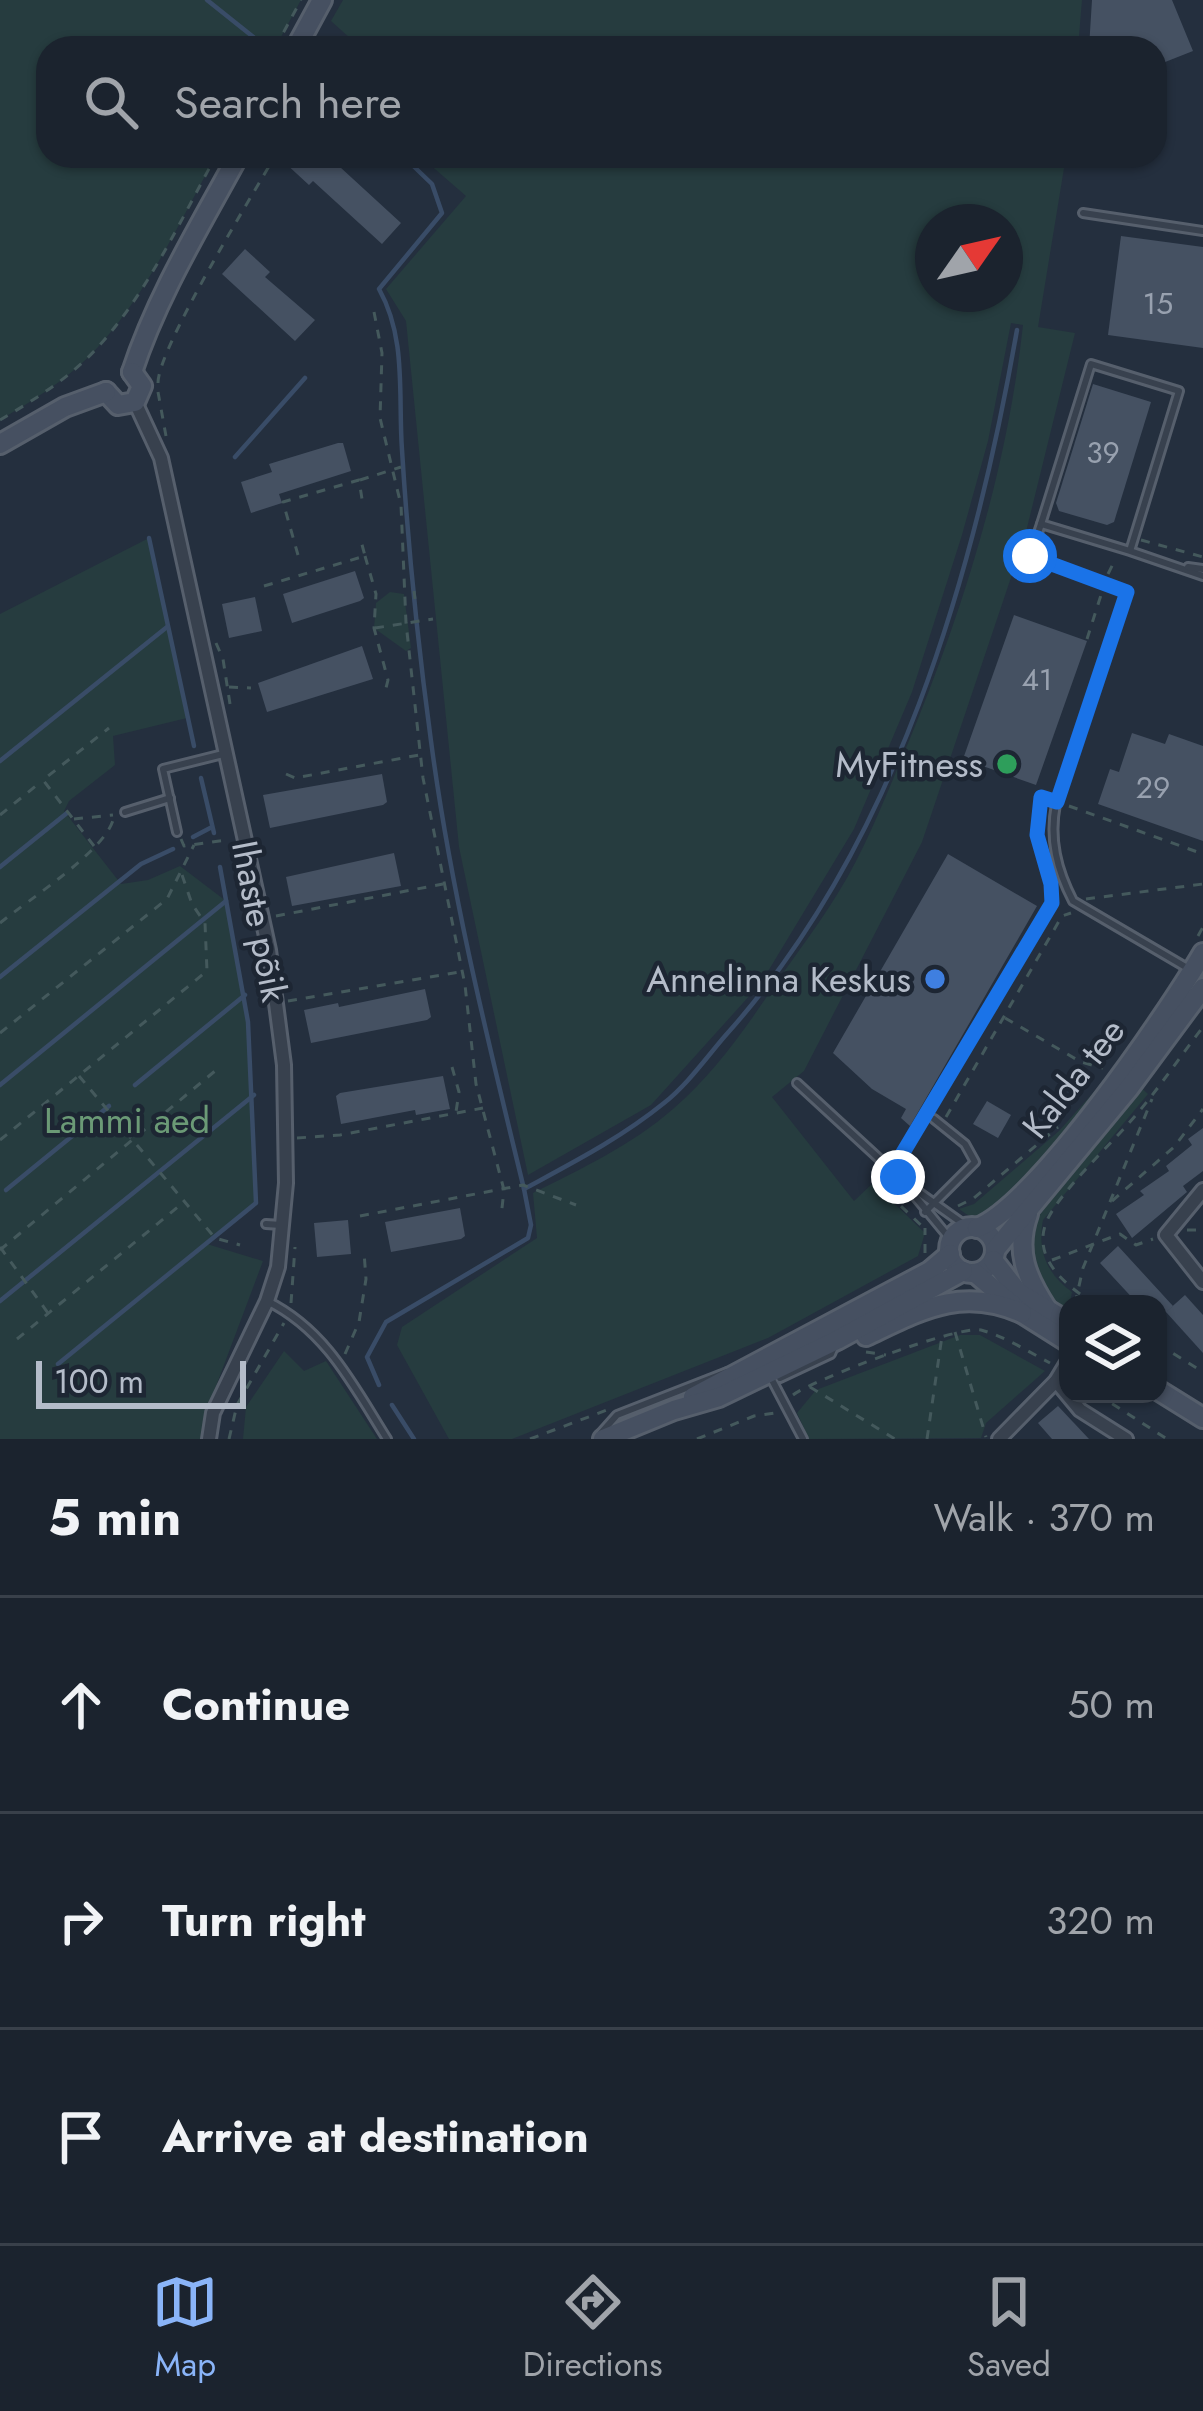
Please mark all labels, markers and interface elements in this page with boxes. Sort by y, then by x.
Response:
search box [36,36,1167,168]
icon: search [78,69,144,135]
text: Search here [174,70,402,135]
north arrow [915,204,1023,312]
house number: 15 [1143,282,1173,325]
house number: 39 [1086,431,1120,474]
route start [1003,529,1057,583]
house number: 41 [1022,658,1053,701]
place label: MyFitness [836,738,983,790]
marker: MyFitness [994,751,1020,777]
house number: 29 [1136,766,1170,809]
street label: Ihaste põik [219,836,301,1006]
place label: Annelinna Keskus [646,953,911,1005]
marker: Annelinna Keskus [922,966,948,992]
street label: Kalda tee [1009,1007,1137,1149]
park label: Lammi aed [44,1094,210,1146]
route end [871,1150,925,1204]
map controls [1059,1295,1167,1403]
button: layers [1059,1295,1167,1403]
scale bar [36,1355,246,1408]
text: 100 m [54,1358,144,1405]
text: 5 min [48,1480,181,1554]
text: Walk · 370 m [934,1489,1155,1546]
icon: ahead [48,1672,114,1738]
text: Continue [162,1672,350,1737]
text: 50 m [1067,1676,1155,1733]
icon: right [48,1888,114,1954]
text: Turn right [162,1888,366,1953]
text: 320 m [1046,1892,1155,1949]
icon: arrive [48,2104,114,2170]
text: Arrive at destination [162,2104,589,2169]
tab: Map [152,2269,218,2388]
tab: Directions [523,2269,663,2388]
tab: Saved [967,2269,1051,2388]

